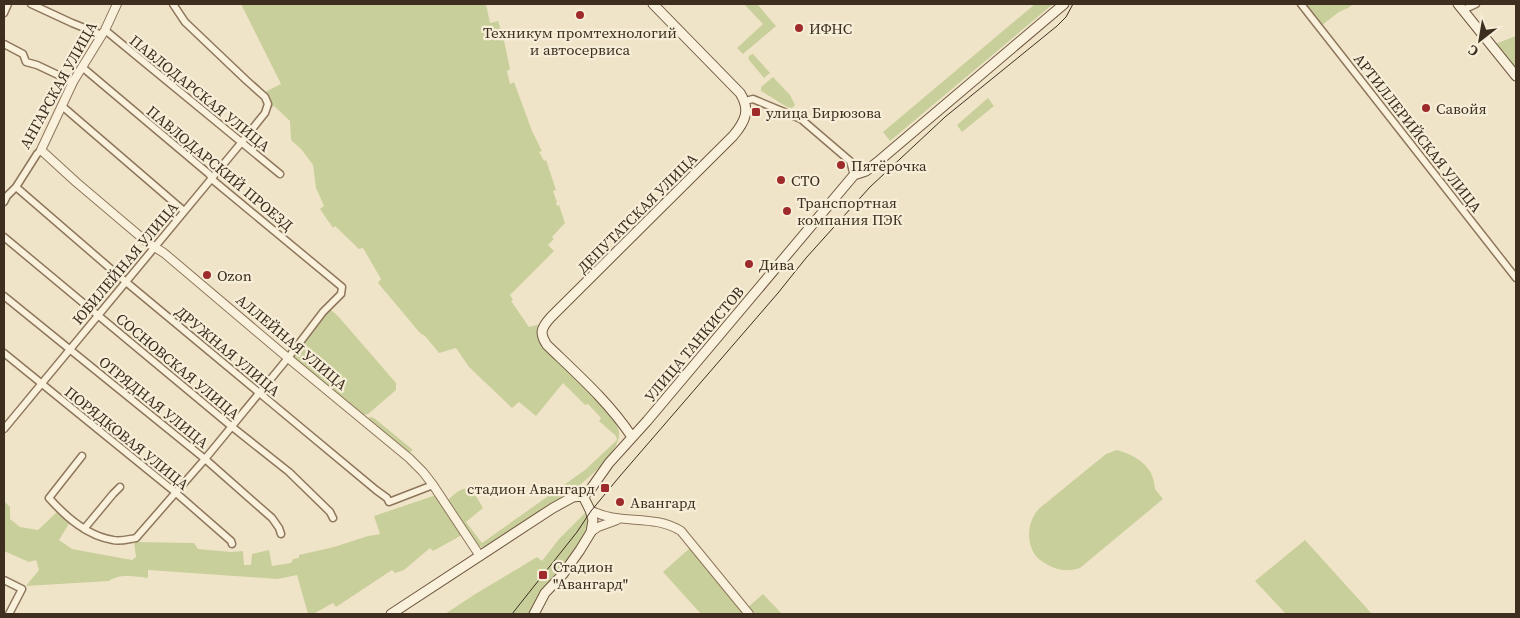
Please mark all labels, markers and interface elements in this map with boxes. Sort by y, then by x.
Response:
marker: Техникум промтехнологий и автосервиса [574,9,586,21]
north arrow [1455,15,1505,65]
street label: АНГАРСКАЯ УЛИЦА [14,18,102,152]
place label: ИФНС [809,18,852,39]
place label: Техникум промтехнологий и автосервиса [483,22,677,60]
marker: ИФНС [793,22,805,34]
street label: ПАВЛОДАРСКАЯ УЛИЦА [125,30,275,156]
street label: АРТИЛЛЕРИЙСКАЯ УЛИЦА [1350,50,1486,216]
place label: Савойя [1436,98,1487,119]
street label: ПАВЛОДАРСКИЙ ПРОЕЗД [142,100,298,236]
place label: улица Бирюзова [766,102,882,123]
marker: Савойя [1420,102,1432,114]
marker: улица Бирюзова [750,106,762,118]
street label: ДЕПУТАТСКАЯ УЛИЦА [572,148,702,278]
place label: Пятёрочка [851,155,927,176]
marker: Пятёрочка [835,159,847,171]
place label: СТО [791,170,820,191]
marker: СТО [775,174,787,186]
place label: Транспортная компания ПЭК [797,192,902,230]
street label: ЮБИЛЕЙНАЯ УЛИЦА [67,197,183,329]
marker: Транспортная компания ПЭК [781,205,793,217]
place label: Дива [759,254,795,275]
marker: Дива [743,258,755,270]
place label: Ozon [217,265,252,286]
marker: Ozon [201,269,213,281]
street label: УЛИЦА ТАНКИСТОВ [639,282,749,406]
street label: АЛЛЕЙНАЯ УЛИЦА [232,289,352,395]
street label: ДРУЖНАЯ УЛИЦА [171,301,285,401]
street label: СОСНОВСКАЯ УЛИЦА [112,308,244,424]
street label: ОТРЯДНАЯ УЛИЦА [95,351,213,453]
street label: ПОРЯДКОВАЯ УЛИЦА [60,381,194,495]
place label: стадион Авангард [467,478,595,499]
marker: стадион Авангард [599,482,611,494]
place label: Авангард [630,492,696,513]
marker: Авангард [614,496,626,508]
place label: Стадион "Авангард" [553,556,628,594]
marker: Стадион "Авангард" [537,569,549,581]

